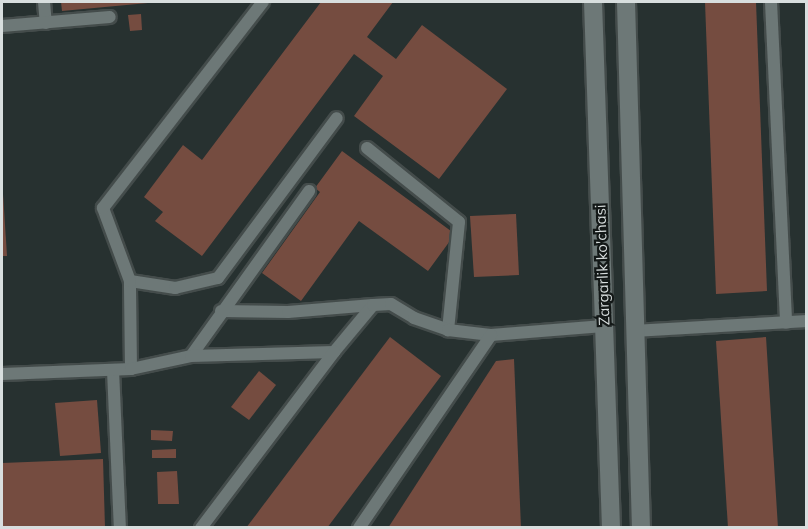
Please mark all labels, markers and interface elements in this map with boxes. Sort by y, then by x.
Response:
street label: Zargarlik ko'chasi [591,204,613,326]

